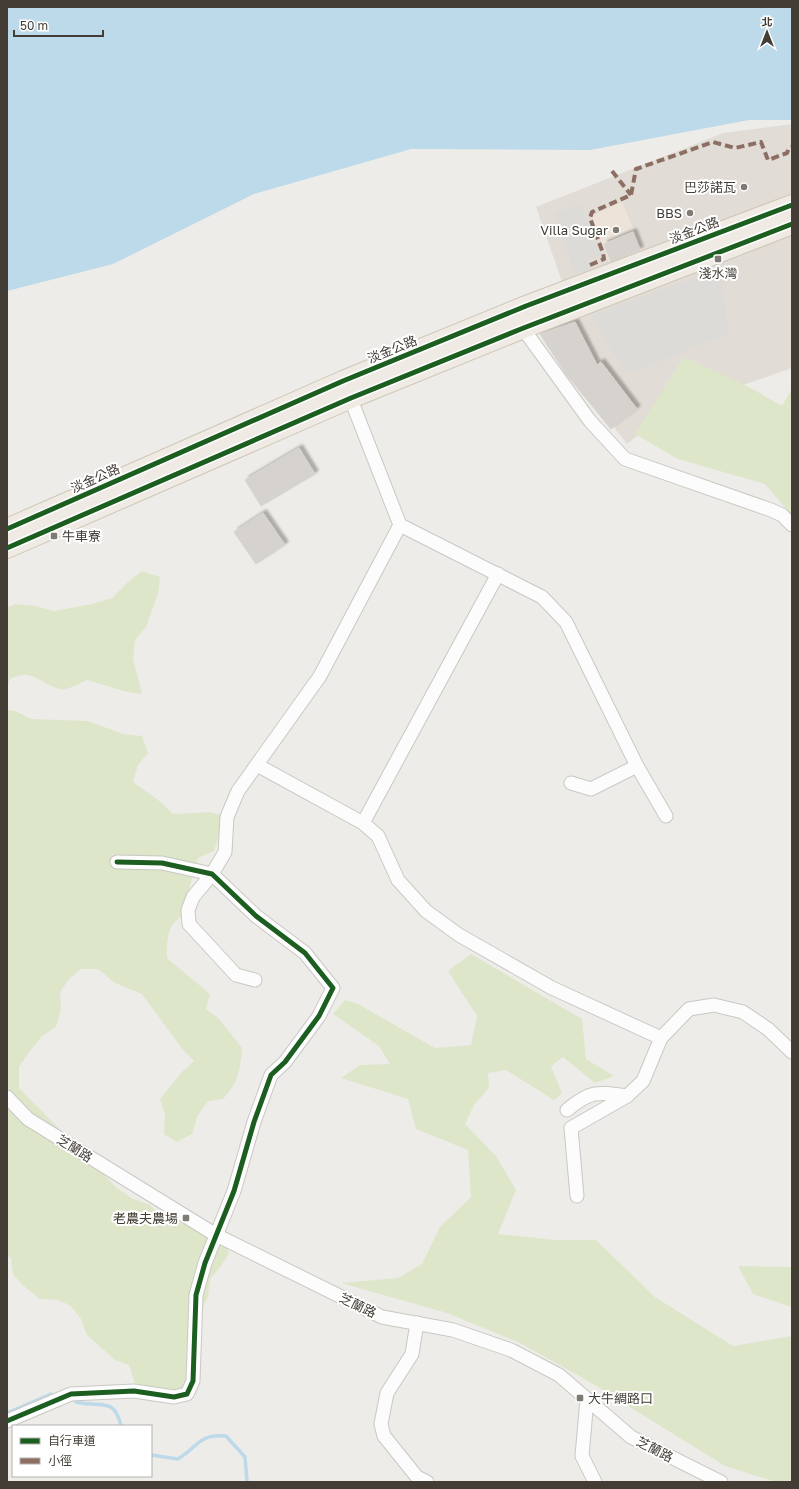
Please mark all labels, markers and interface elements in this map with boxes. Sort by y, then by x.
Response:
scale bar [14,12,103,38]
north arrow [747,12,787,52]
text: 北 [762,15,773,28]
text: 50 m [20,18,48,33]
place label: 巴莎諾瓦 [684,179,736,195]
marker: 巴莎諾瓦 [739,182,749,192]
place label: BBS [656,205,682,221]
marker: BBS [685,208,695,218]
street label: 淡金公路 [667,213,721,247]
place label: Villa Sugar [540,222,608,238]
marker: Villa Sugar [611,225,621,235]
marker: 淺水灣 [713,254,723,264]
place label: 淺水灣 [698,265,738,281]
street label: 淡金公路 [365,332,419,366]
street label: 淡金公路 [68,460,122,496]
place label: 牛車寮 [62,528,101,544]
marker: 牛車寮 [49,531,59,541]
street label: 芝蘭路 [54,1131,96,1165]
place label: 老農夫農場 [113,1210,178,1226]
marker: 老農夫農場 [181,1213,191,1223]
street label: 芝蘭路 [337,1289,379,1321]
place label: 大牛綢路口 [588,1390,653,1406]
marker: 大牛綢路口 [575,1393,585,1403]
legend [12,1425,152,1477]
text: 自行車道 [48,1433,96,1448]
street label: 芝蘭路 [634,1433,676,1465]
text: 小徑 [48,1453,72,1468]

